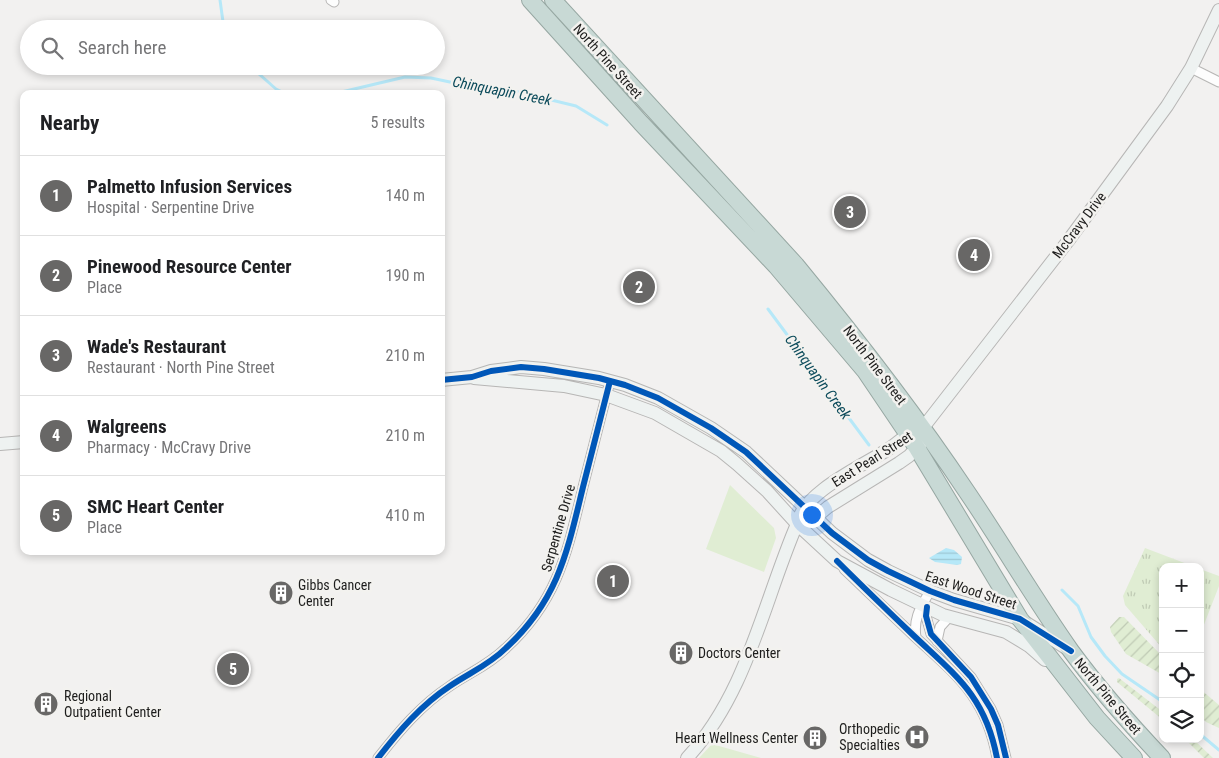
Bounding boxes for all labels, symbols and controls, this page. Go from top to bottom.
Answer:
search box [20,20,445,75]
street label: North Pine Street [570,20,646,102]
icon: search [38,34,66,62]
text: Search here [78,36,166,59]
water label: Chinquapin Creek [451,73,554,110]
text: Nearby [40,111,99,135]
text: 5 results [370,113,425,132]
text: Palmetto Infusion Services [87,175,292,198]
text: 1 [52,186,60,205]
text: 140 m [386,186,425,205]
street label: McCravy Drive [1049,188,1109,261]
pin: 3 [834,193,866,231]
text: Hospital · Serpentine Drive [87,198,254,217]
pin: 4 [958,236,990,274]
text: Pinewood Resource Center [87,255,292,278]
text: 2 [52,266,60,285]
text: 190 m [386,266,425,285]
pin: 2 [623,268,655,306]
text: Place [87,278,122,297]
street label: North Pine Street [840,322,910,408]
water label: Chinquapin Creek [781,331,855,423]
text: Wade's Restaurant [87,335,226,358]
text: 3 [52,346,60,365]
text: 210 m [386,346,425,365]
text: Restaurant · North Pine Street [87,358,275,377]
text: Walgreens [87,415,167,438]
text: 4 [52,426,60,445]
text: 210 m [386,426,425,445]
street label: East Pearl Street [829,428,915,490]
text: Pharmacy · McCravy Drive [87,438,251,457]
street label: Serpentine Drive [538,482,578,574]
text: SMC Heart Center [87,495,224,518]
your location [799,502,825,528]
text: 5 [52,506,60,525]
text: 410 m [386,506,425,525]
text: Place [87,518,122,537]
pin: 1 [597,562,629,600]
map controls [1159,563,1204,743]
button: + [1159,563,1204,608]
street label: East Wood Street [923,568,1019,612]
place label: Gibbs Cancer Center [298,577,372,609]
building icon: Gibbs Cancer Center [268,580,294,606]
button: − [1159,608,1204,653]
building icon: Doctors Center [668,640,694,666]
place label: Doctors Center [698,645,781,661]
pin: 5 [217,650,249,688]
button: locate [1159,653,1204,698]
street label: North Pine Street [1071,655,1145,737]
place label: Regional Outpatient Center [64,688,161,720]
building icon: Regional Outpatient Center [33,691,59,717]
button: layers [1159,698,1204,743]
place label: Orthopedic Specialties [839,721,900,753]
hospital icon: Orthopedic Specialties [904,724,930,750]
building icon: Heart Wellness Center [802,725,828,751]
place label: Heart Wellness Center [675,730,798,746]

